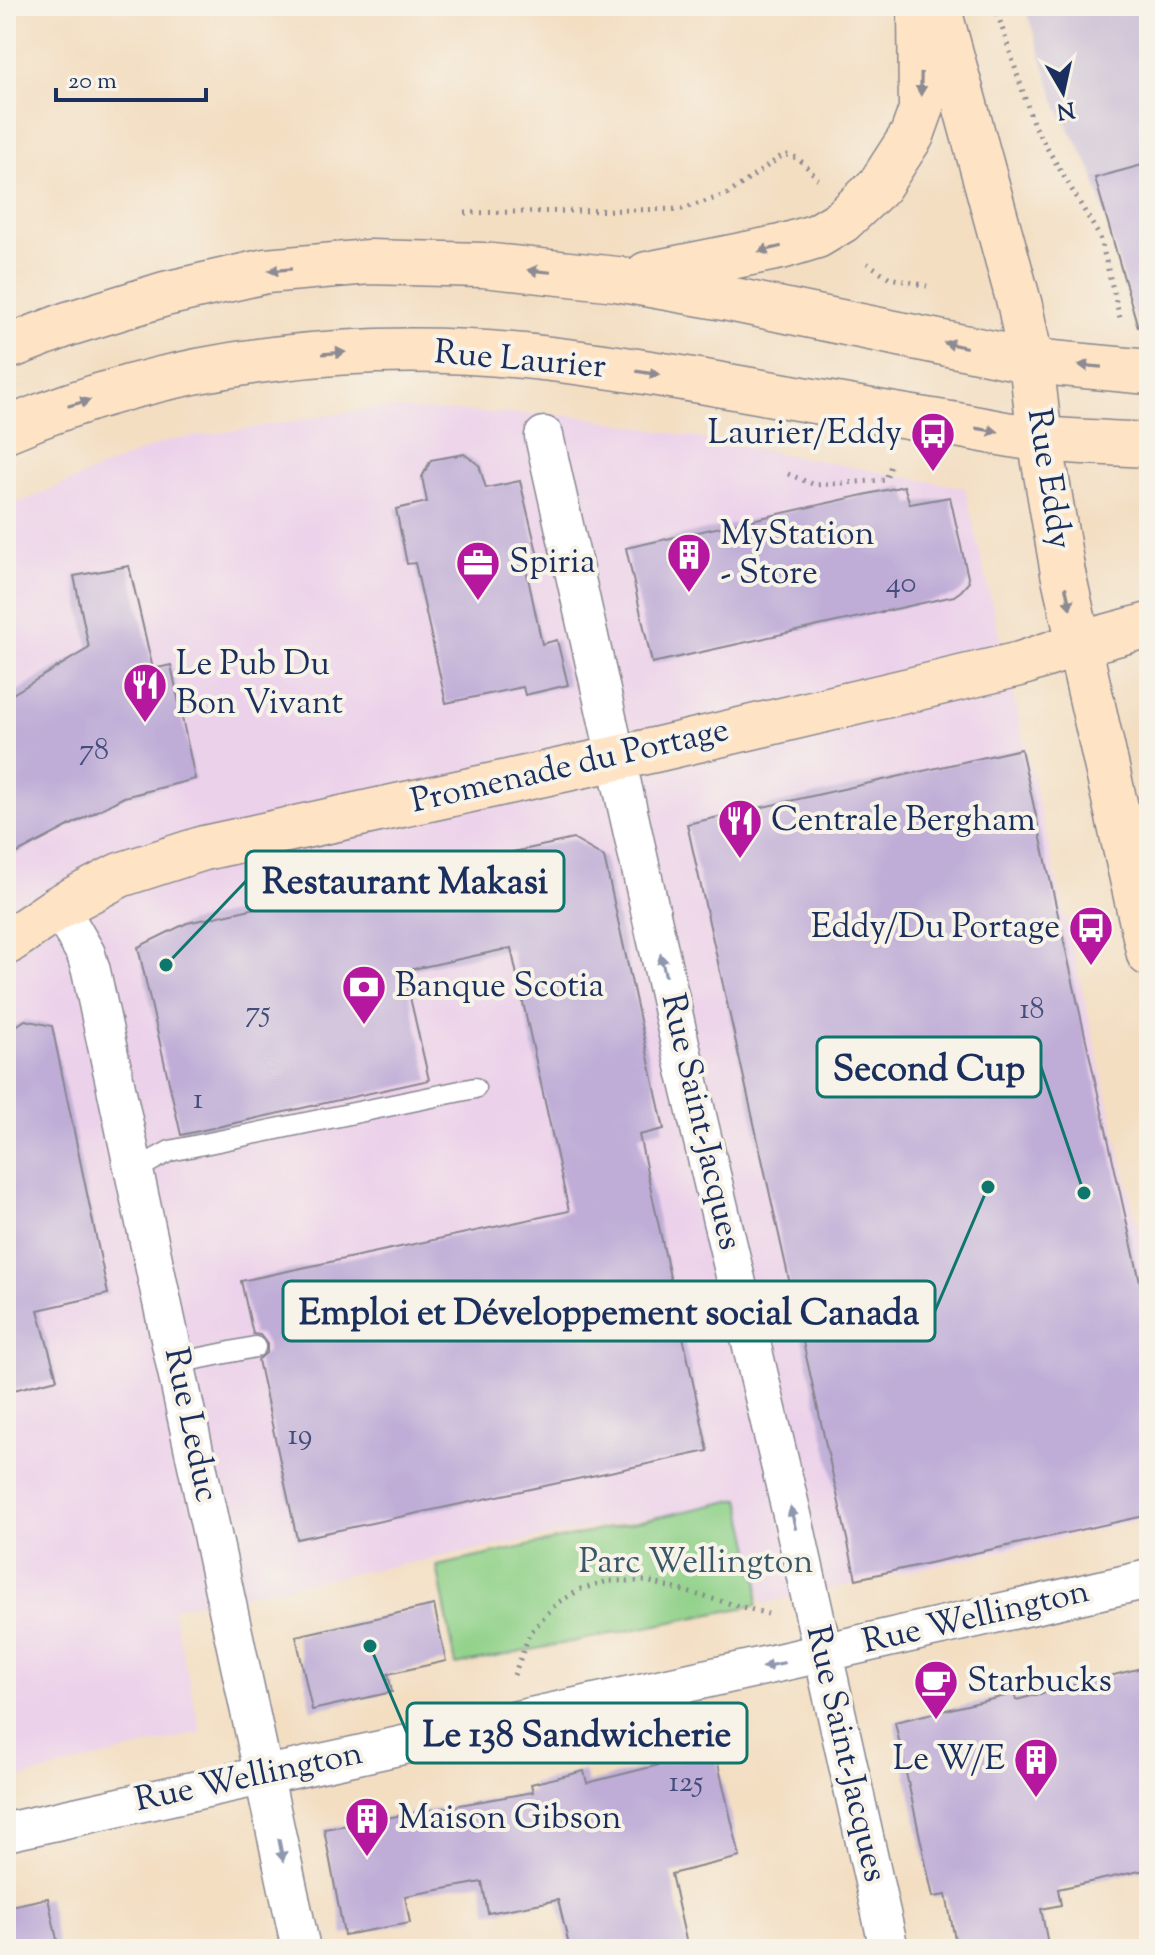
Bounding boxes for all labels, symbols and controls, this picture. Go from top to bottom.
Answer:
scale bar [56,52,206,102]
north arrow [1023,52,1103,132]
text: 20 m [68,65,117,99]
one-way arrow [915,72,927,97]
text: N [1054,92,1077,126]
one-way arrow [757,244,782,256]
one-way arrow [267,264,292,277]
one-way arrow [526,264,551,277]
street label: Rue Laurier [432,329,608,393]
one-way arrow [942,339,967,351]
one-way arrow [322,347,347,360]
one-way arrow [1077,360,1102,373]
one-way arrow [636,367,661,380]
one-way arrow [68,396,92,409]
street label: Rue Eddy [1013,405,1083,553]
place label: Laurier/Eddy [708,410,902,459]
bus stop icon: Laurier/Eddy [909,410,957,473]
one-way arrow [975,424,1000,437]
place label: MyStation - Store [720,511,875,599]
building icon: MyStation - Store [665,531,713,594]
office icon: Spiria [454,539,502,602]
place label: Spiria [509,539,596,588]
house number: 40 [886,563,916,606]
one-way arrow [1063,586,1075,611]
place label: Le Pub Du Bon Vivant [176,641,343,729]
restaurant icon: Le Pub Du Bon Vivant [121,661,169,724]
street label: Promenade du Portage [406,707,734,827]
house number: 78 [79,730,109,773]
restaurant icon: Centrale Bergham [716,797,764,860]
place label: Centrale Bergham [771,797,1036,846]
callout: Restaurant Makasi [246,851,564,911]
text: Restaurant Makasi [262,858,548,910]
place label: Eddy/Du Portage [811,904,1060,953]
bus stop icon: Eddy/Du Portage [1067,904,1115,967]
one-way arrow [656,952,669,977]
bank icon: Banque Scotia [340,963,388,1026]
place label: Banque Scotia [395,963,604,1012]
street label: Rue Saint-Jacques [647,989,753,1255]
house number: 18 [1019,989,1045,1032]
house number: 75 [245,992,271,1035]
callout: Second Cup [817,1037,1041,1097]
text: Second Cup [833,1045,1025,1097]
house number: 1 [193,1079,203,1122]
callout: Emploi et Développement social Canada [283,1281,935,1341]
text: Emploi et Développement social Canada [299,1289,920,1341]
street label: Rue Leduc [150,1343,230,1507]
house number: 19 [288,1415,312,1458]
one-way arrow [786,1505,799,1530]
park label: Parc Wellington [579,1539,813,1588]
street label: Rue Wellington [858,1568,1094,1668]
street label: Rue Saint-Jacques [792,1621,898,1887]
cafe icon: Starbucks [912,1658,960,1721]
place label: Starbucks [967,1658,1112,1707]
one-way arrow [760,1659,785,1672]
callout: Le 138 Sandwicherie [407,1703,747,1763]
text: Le 138 Sandwicherie [423,1711,731,1763]
street label: Rue Wellington [131,1730,367,1826]
place label: Le W/E [893,1736,1005,1785]
building icon: Le W/E [1012,1736,1060,1799]
house number: 125 [669,1762,703,1805]
building icon: Maison Gibson [343,1795,391,1858]
place label: Maison Gibson [398,1795,622,1844]
one-way arrow [275,1837,288,1862]

